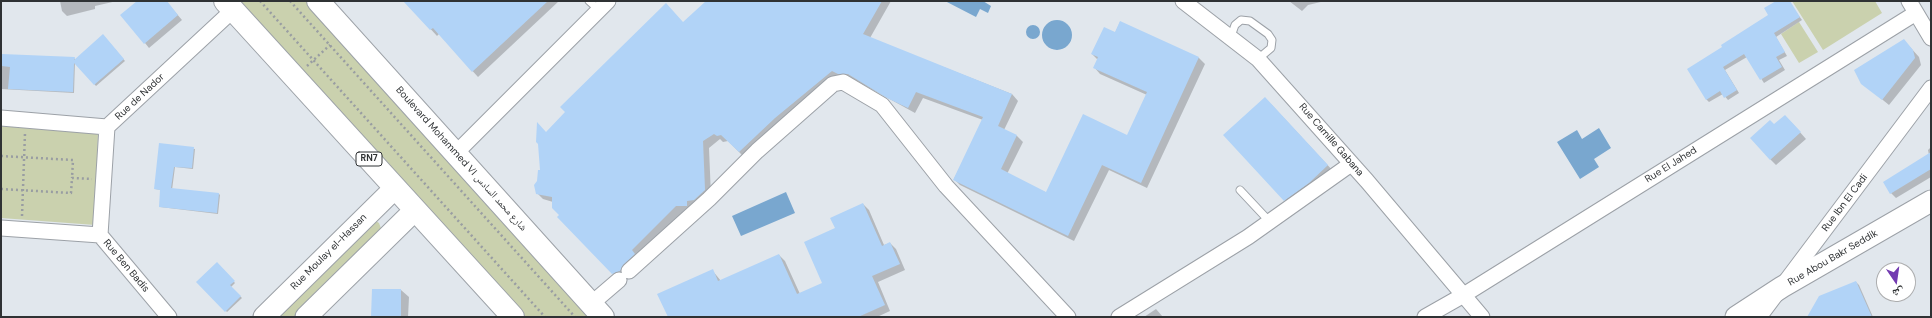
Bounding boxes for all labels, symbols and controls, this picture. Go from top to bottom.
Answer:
street label: Rue de Nador [113,71,167,123]
street label: Boulevard Mohammed VI شارع محمد السادس [393,84,529,234]
street label: Rue Camille Gabana [1296,101,1366,179]
street label: Rue El Jahed [1643,144,1699,186]
road number: RN7 [356,152,382,166]
street label: Rue Ibn El Cadi [1819,172,1871,234]
street label: Rue Moulay el-Hassan [288,211,370,293]
street label: Rue Abou Bakr Seddik [1786,227,1880,289]
street label: Rue Ben Badis [100,237,152,295]
north arrow [1876,262,1916,302]
text: ش [1891,285,1906,301]

